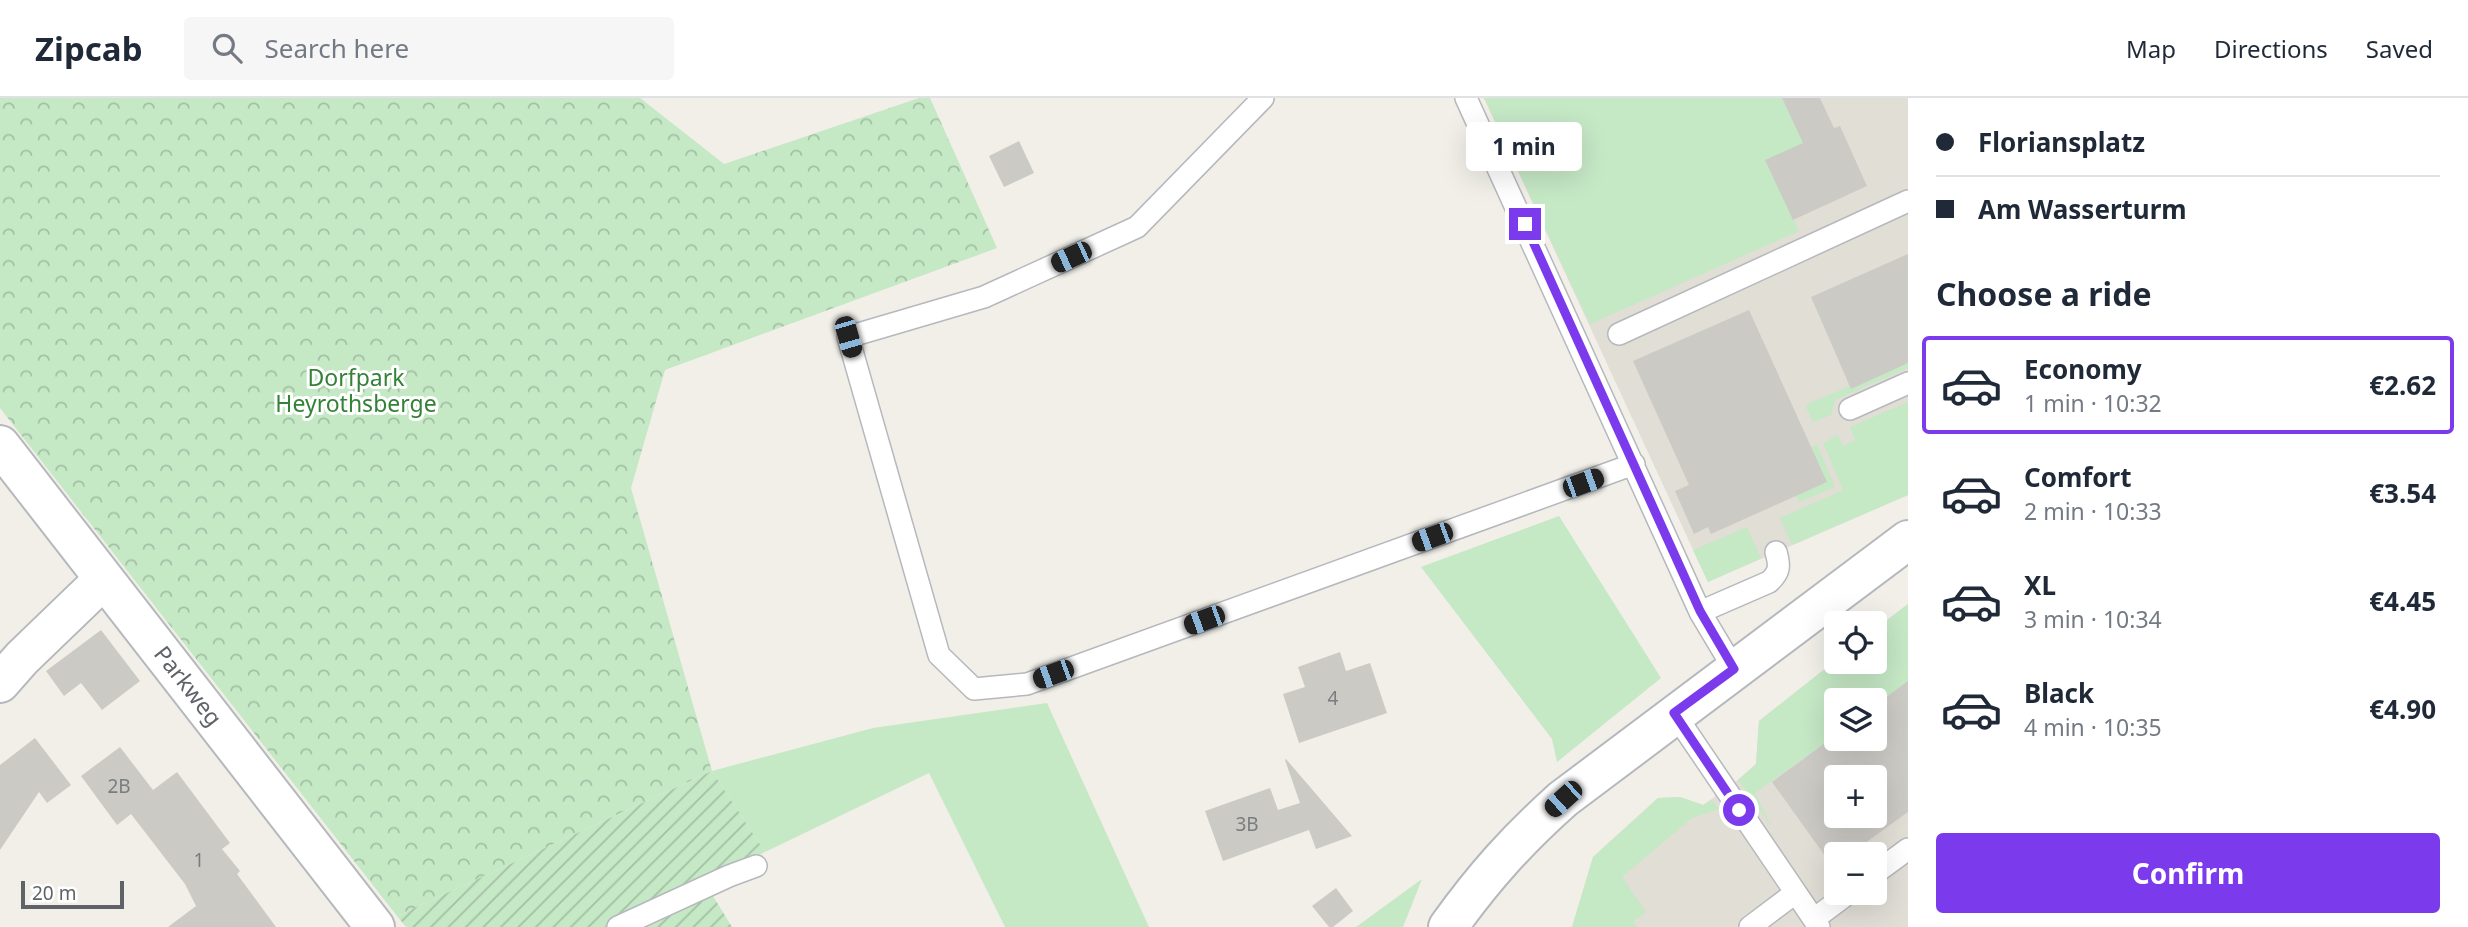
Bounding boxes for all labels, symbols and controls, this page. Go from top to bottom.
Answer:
search box [184,17,674,80]
text: Zipcab [35,26,142,71]
icon: search [208,29,246,67]
text: Search here [264,30,409,66]
text: Map [2126,32,2176,65]
text: Directions [2214,32,2328,65]
text: Saved [2366,32,2433,65]
callout: 1 min [1467,122,1583,172]
text: Floriansplatz [1978,124,2145,160]
text: 1 min [1492,130,1556,162]
text: Am Wasserturm [1978,191,2187,227]
route end [1509,208,1541,240]
car [1048,239,1095,275]
text: Choose a ride [1936,272,2152,315]
car [833,314,864,360]
text: Economy [2024,351,2142,387]
icon: car [1940,354,2003,417]
park label: Dorfpark Heyrothsberge [275,361,437,419]
text: €2.62 [2369,367,2436,403]
text: 1 min · 10:32 [2024,387,2162,419]
text: Comfort [2024,459,2132,495]
icon: car [1940,462,2003,525]
car [1560,466,1607,500]
text: €3.54 [2369,475,2436,511]
text: 2 min · 10:33 [2024,495,2162,527]
car [1409,520,1456,554]
text: XL [2024,567,2056,603]
icon: car [1940,570,2003,633]
text: €4.45 [2369,583,2436,619]
car [1181,603,1228,637]
text: 3 min · 10:34 [2024,603,2162,635]
map controls [1824,611,1887,905]
button: locate [1824,611,1887,674]
street label: Parkweg [147,639,230,732]
car [1030,657,1077,691]
text: Black [2024,675,2094,711]
icon: car [1940,678,2003,741]
house number: 4 [1328,685,1339,711]
button: layers [1824,688,1887,751]
text: €4.90 [2369,691,2436,727]
text: 4 min · 10:35 [2024,711,2162,743]
button: + [1824,765,1887,828]
house number: 2B [107,773,131,799]
car [1541,777,1586,821]
route start [1723,794,1755,826]
house number: 3B [1235,811,1259,837]
button: Confirm [1936,833,2440,913]
button: − [1824,842,1887,905]
house number: 1 [194,847,204,873]
scale bar [21,878,124,910]
text: 20 m [32,880,76,906]

